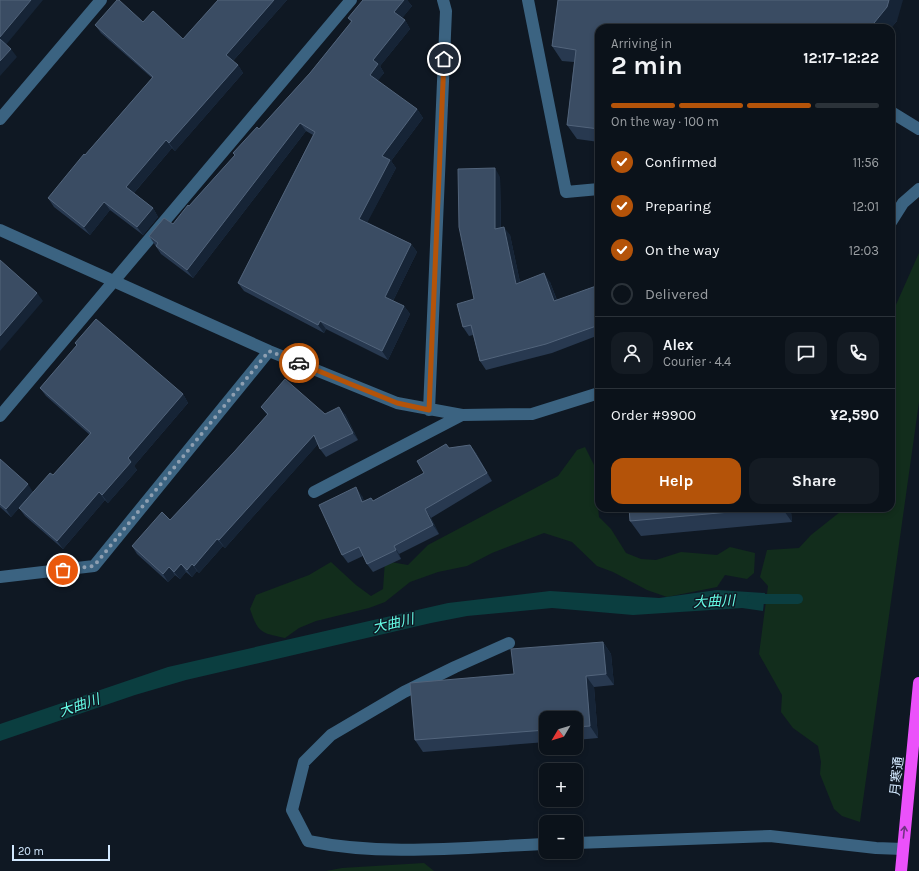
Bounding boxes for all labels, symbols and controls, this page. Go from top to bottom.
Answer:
text: Arriving in [611,36,672,51]
pin [427,42,461,76]
icon: home [433,48,455,70]
text: 12:17–12:22 [803,49,879,67]
text: 2 min [611,50,683,81]
text: On the way · 100 m [611,114,719,129]
icon: check [611,151,633,173]
text: Confirmed [645,153,717,171]
text: 11:56 [853,155,879,170]
icon: check [611,195,633,217]
text: Preparing [645,197,711,215]
text: 12:01 [852,199,879,214]
icon: check [611,239,633,261]
text: On the way [645,241,719,259]
text: 12:03 [849,243,879,258]
text: Delivered [645,285,709,303]
button: person [611,332,653,374]
button: chat [785,332,827,374]
button: phone [837,332,879,374]
text: Alex [663,336,693,354]
courier [279,343,319,383]
icon: car [288,352,310,374]
text: Courier · 4.4 [663,354,731,369]
text: Order #9900 [611,406,696,424]
text: ¥2,590 [830,406,879,424]
button: Help [611,458,741,504]
button: Share [749,458,879,504]
pin [46,553,80,587]
icon: bag [52,559,74,581]
water label: 大曲川 [693,592,737,611]
water label: 大曲川 [371,610,417,636]
water label: 大曲川 [57,690,104,720]
north arrow [539,711,583,755]
map controls [539,711,583,859]
street label: 月寒通 [887,756,906,796]
button: + [539,763,583,807]
button: − [539,815,583,859]
one-way arrow [901,826,908,839]
scale bar [12,843,110,862]
text: 20 m [18,845,44,858]

